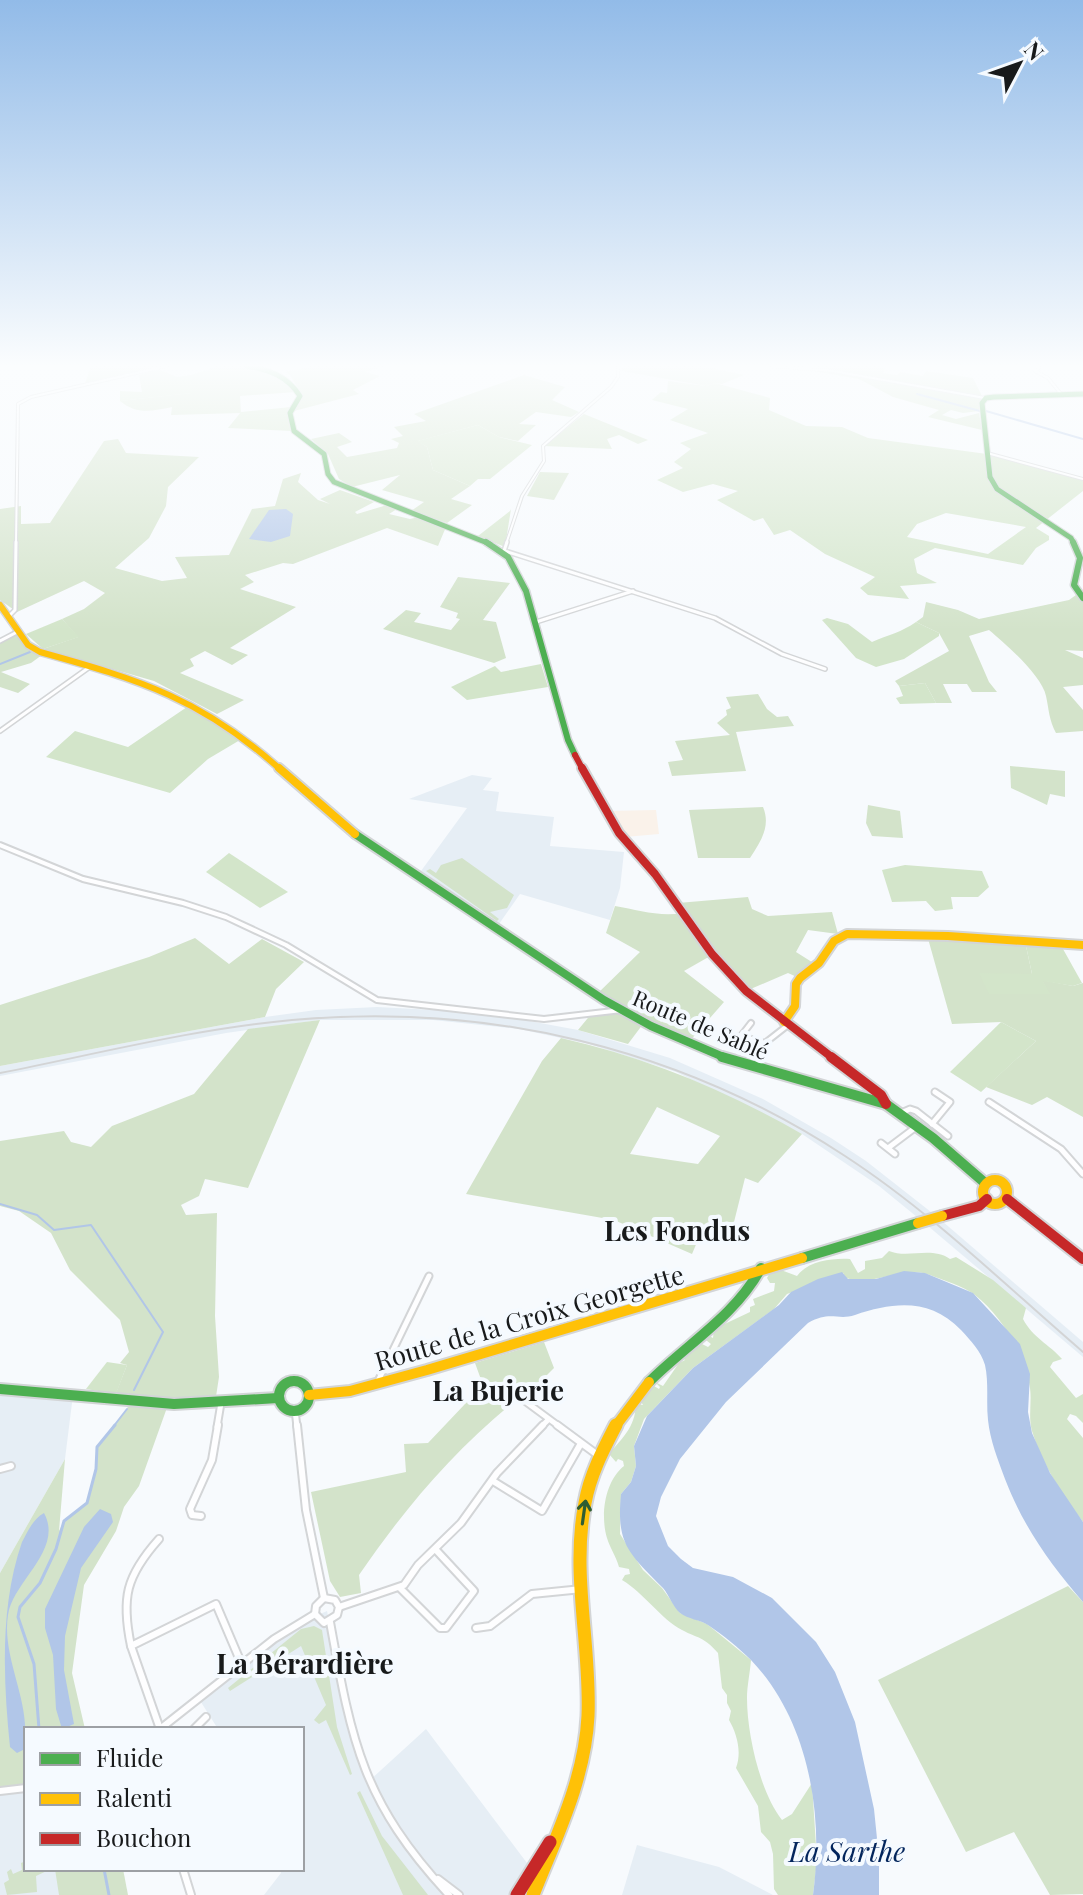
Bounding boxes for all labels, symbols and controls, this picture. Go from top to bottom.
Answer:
north arrow [979,24,1059,104]
text: N [1018,34,1051,66]
street label: Route de Sablé [628,982,774,1066]
district label: Les Fondus [604,1211,750,1248]
street label: Route de la Croix Georgette [370,1256,688,1378]
district label: La Bujerie [432,1371,564,1408]
one-way arrow [577,1499,592,1525]
district label: La Bérardière [216,1644,394,1681]
legend [24,1727,304,1871]
text: Fluide [96,1741,163,1773]
text: Ralenti [96,1781,172,1813]
text: Bouchon [96,1821,191,1853]
water label: La Sarthe [788,1832,905,1869]

